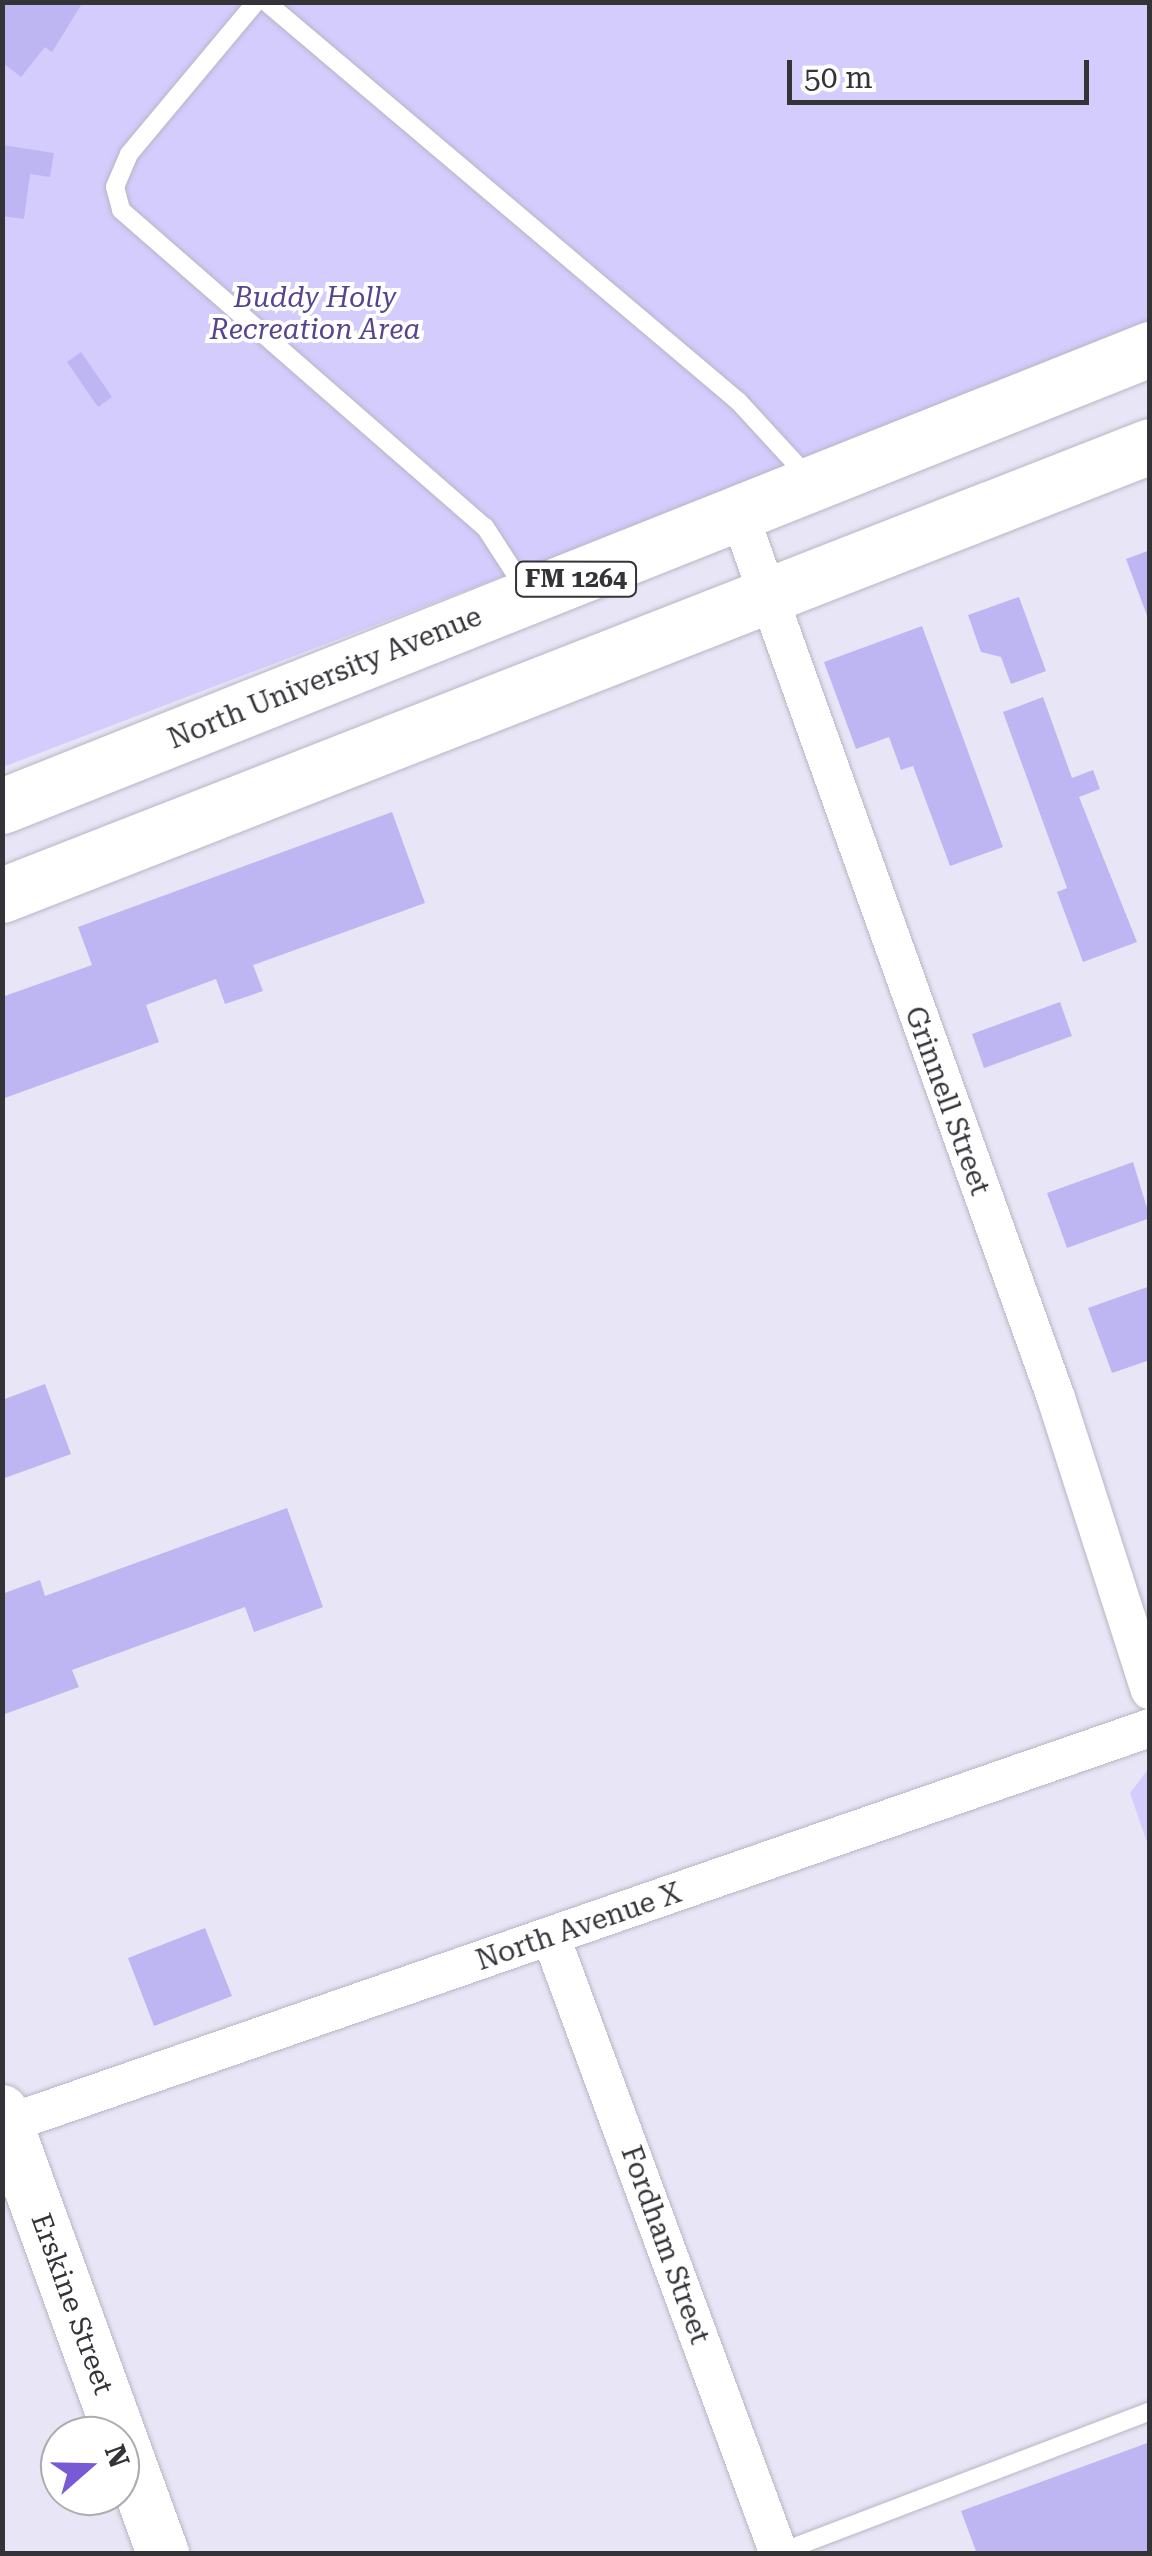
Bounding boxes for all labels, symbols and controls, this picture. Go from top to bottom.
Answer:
scale bar [792,40,1094,102]
text: 50 m [804,60,873,95]
park label: Buddy Holly Recreation Area [210,281,420,347]
road number: FM 1264 [514,559,638,599]
street label: North University Avenue [163,600,487,756]
street label: Grinnell Street [897,1002,997,1200]
street label: North Avenue X [472,1876,686,1978]
street label: Fordham Street [614,2141,716,2349]
street label: Erskine Street [24,2209,120,2399]
north arrow [40,2416,140,2516]
text: N [98,2440,136,2472]

